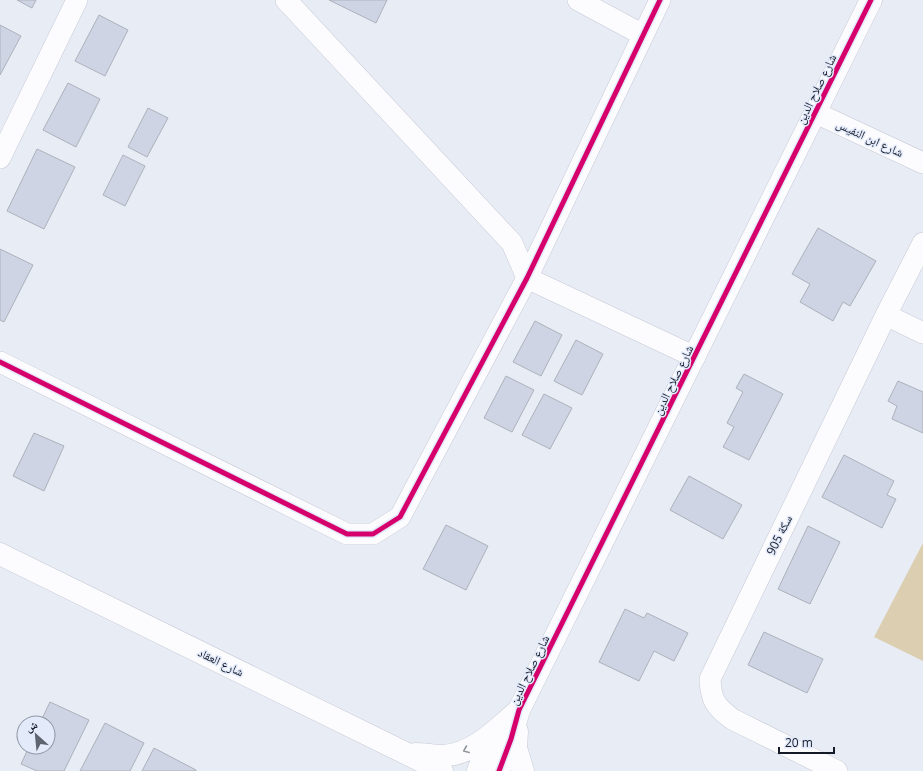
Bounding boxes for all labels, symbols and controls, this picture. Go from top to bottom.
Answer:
street label: شارع صلاح الدين [792,51,840,127]
street label: شارع ابن النفيس [834,115,906,161]
street label: شارع صلاح الدين [649,342,697,418]
street label: سكة 905 [762,512,796,558]
street label: شارع صلاح الدين [505,632,553,708]
street label: شارع العقاد [195,644,247,680]
north arrow [16,715,56,755]
text: ش [23,716,41,736]
scale bar [779,729,834,755]
text: 20 m [785,734,813,751]
one-way arrow [462,745,469,753]

